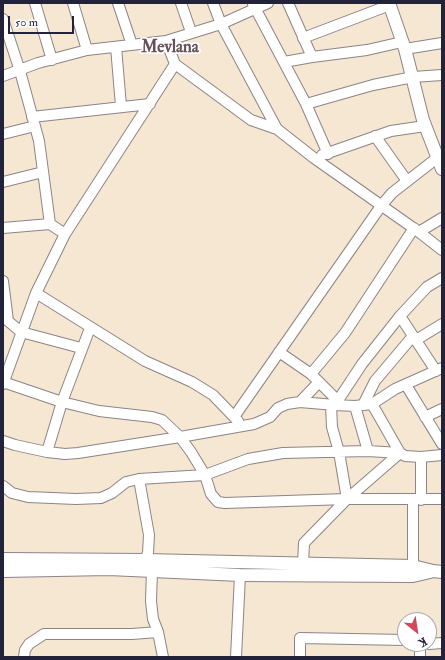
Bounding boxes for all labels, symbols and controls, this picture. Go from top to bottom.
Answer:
scale bar [10,8,76,34]
text: 50 m [15,15,38,30]
district label: Mevlana [141,38,199,58]
north arrow [397,612,437,652]
text: K [416,634,429,650]

